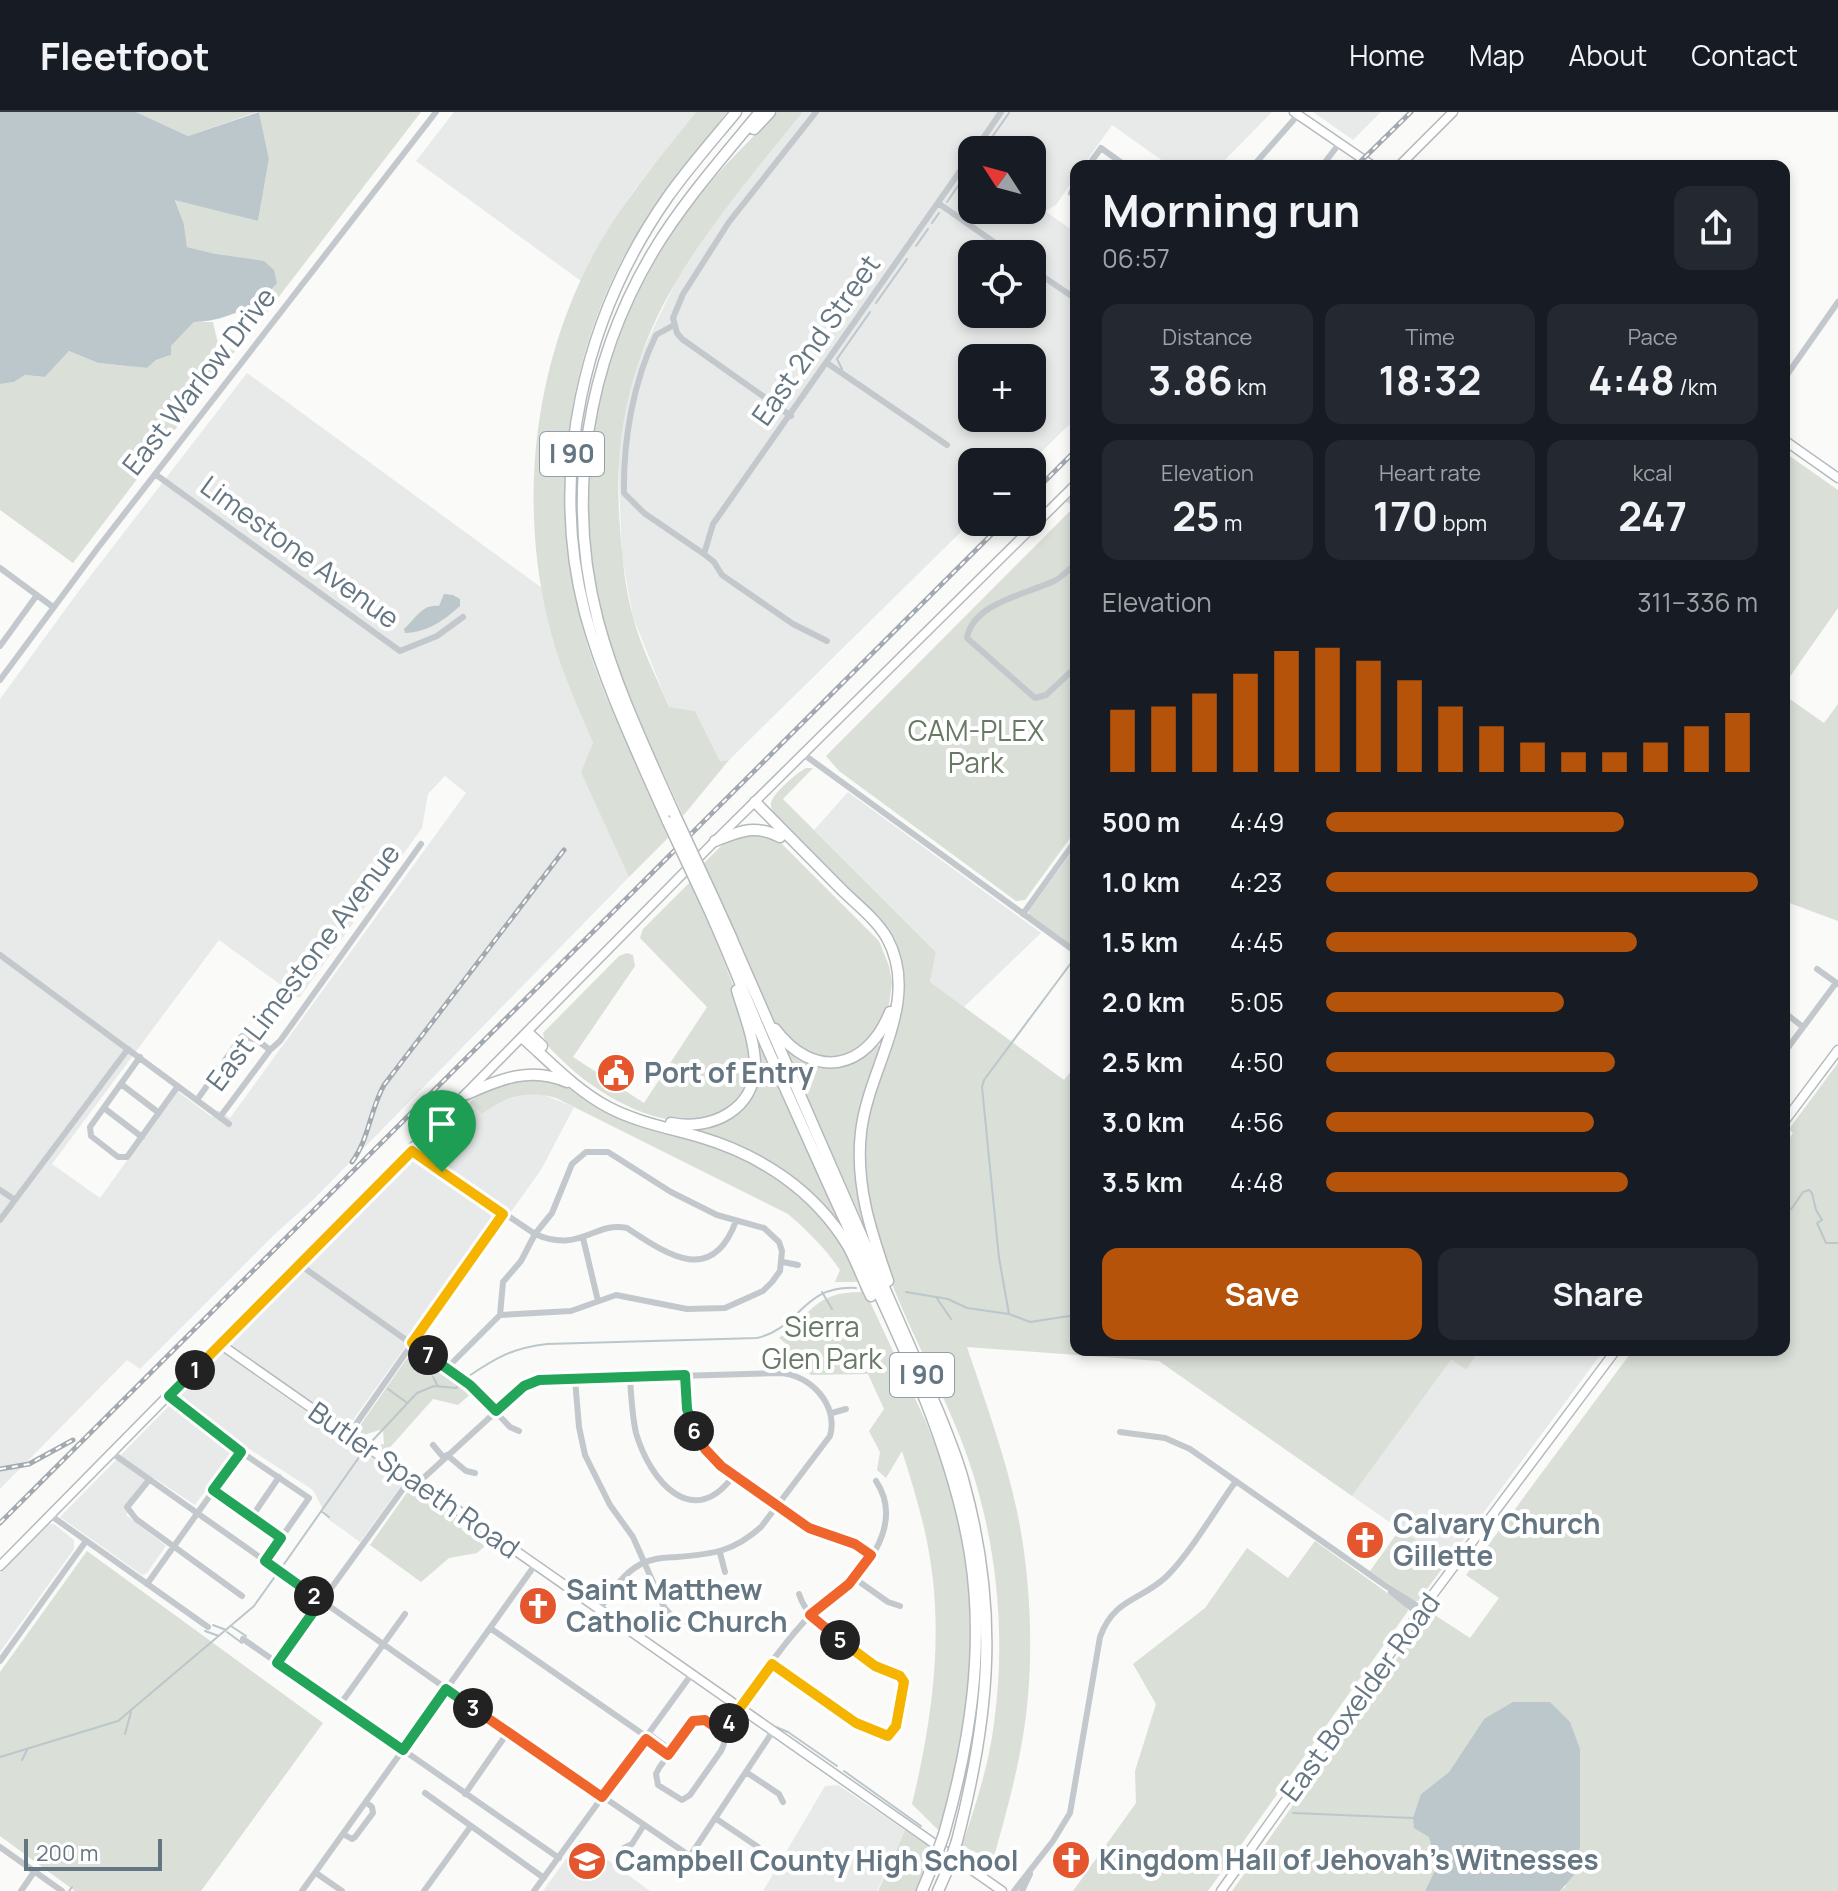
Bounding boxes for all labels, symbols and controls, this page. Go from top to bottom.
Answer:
text: Fleetfoot [40,29,210,81]
text: Home [1349,36,1425,74]
text: Map [1469,36,1525,74]
text: About [1569,36,1647,74]
text: Contact [1691,36,1798,74]
north arrow [958,136,1046,224]
map controls [958,136,1046,536]
text: Morning run [1102,180,1360,240]
button: share [1674,186,1758,270]
button: locate [958,240,1046,328]
text: 06:57 [1102,240,1170,276]
street label: East 2nd Street [742,247,888,432]
street label: East Warlow Drive [113,279,284,482]
text: Distance [1162,322,1252,352]
text: Time [1405,322,1455,352]
text: Pace [1628,322,1678,352]
button: + [958,344,1046,432]
text: 3.86 [1148,352,1233,407]
text: 18:32 [1379,352,1481,407]
text: 4:48 [1588,352,1675,407]
text: km [1233,372,1267,402]
text: /km [1675,372,1717,402]
road number: I 90 [540,432,604,476]
button: − [958,448,1046,536]
text: Elevation [1161,458,1254,488]
text: Heart rate [1379,458,1481,488]
text: kcal [1633,458,1673,488]
street label: Limestone Avenue [193,466,408,636]
text: 25 [1172,488,1219,543]
text: 170 [1373,488,1438,543]
text: 247 [1618,488,1687,543]
text: m [1219,508,1242,538]
text: bpm [1438,508,1487,538]
text: Elevation [1102,584,1212,620]
text: 311–336 m [1637,584,1758,620]
park label: CAM-PLEX Park [908,711,1044,781]
text: 500 m [1102,804,1180,840]
text: 4:49 [1230,804,1284,840]
street label: East Limestone Avenue [197,835,408,1098]
text: 1.0 km [1102,864,1180,900]
text: 4:23 [1230,864,1282,900]
text: 1.5 km [1102,924,1178,960]
text: 4:45 [1230,924,1283,960]
text: 2.0 km [1102,984,1185,1020]
text: 5:05 [1230,984,1284,1020]
text: 2.5 km [1102,1044,1183,1080]
text: 4:50 [1230,1044,1284,1080]
public building icon: Port of Entry [595,1052,637,1094]
place label: Port of Entry [644,1053,814,1091]
pin [408,1090,476,1172]
icon: arrive [420,1102,464,1146]
text: 3.0 km [1102,1104,1185,1140]
text: 4:56 [1230,1104,1284,1140]
text: 3.5 km [1102,1164,1183,1200]
text: 4:48 [1230,1164,1284,1200]
button: Save [1102,1248,1422,1340]
button: Share [1438,1248,1758,1340]
park label: Sierra Glen Park [762,1307,883,1377]
pin: 7 [408,1335,448,1375]
text: 7 [422,1340,434,1370]
pin: 1 [175,1350,215,1390]
road number: I 90 [890,1353,954,1397]
text: 1 [190,1355,200,1385]
street label: Butler Spaeth Road [302,1392,528,1566]
pin: 6 [674,1411,714,1451]
text: 6 [687,1416,701,1446]
place label: Calvary Church Gillette [1393,1504,1601,1574]
church icon: Calvary Church Gillette [1344,1519,1386,1561]
place label: Saint Matthew Catholic Church [566,1570,787,1640]
pin: 2 [294,1576,334,1616]
text: 2 [307,1581,321,1611]
church icon: Saint Matthew Catholic Church [517,1585,559,1627]
street label: East Boxelder Road [1271,1585,1448,1808]
pin: 5 [820,1620,860,1660]
text: 5 [834,1625,846,1655]
pin: 3 [453,1688,493,1728]
text: 3 [467,1693,479,1723]
pin: 4 [709,1703,749,1743]
text: 4 [722,1708,736,1738]
scale bar [24,1835,162,1871]
text: 200 m [36,1838,98,1868]
church icon: Kingdom Hall of Jehovah’s Witnesses [1050,1839,1092,1881]
school or university icon: Campbell County High School [566,1840,608,1882]
place label: Kingdom Hall of Jehovah’s Witnesses [1099,1840,1599,1878]
place label: Campbell County High School [615,1841,1019,1879]

